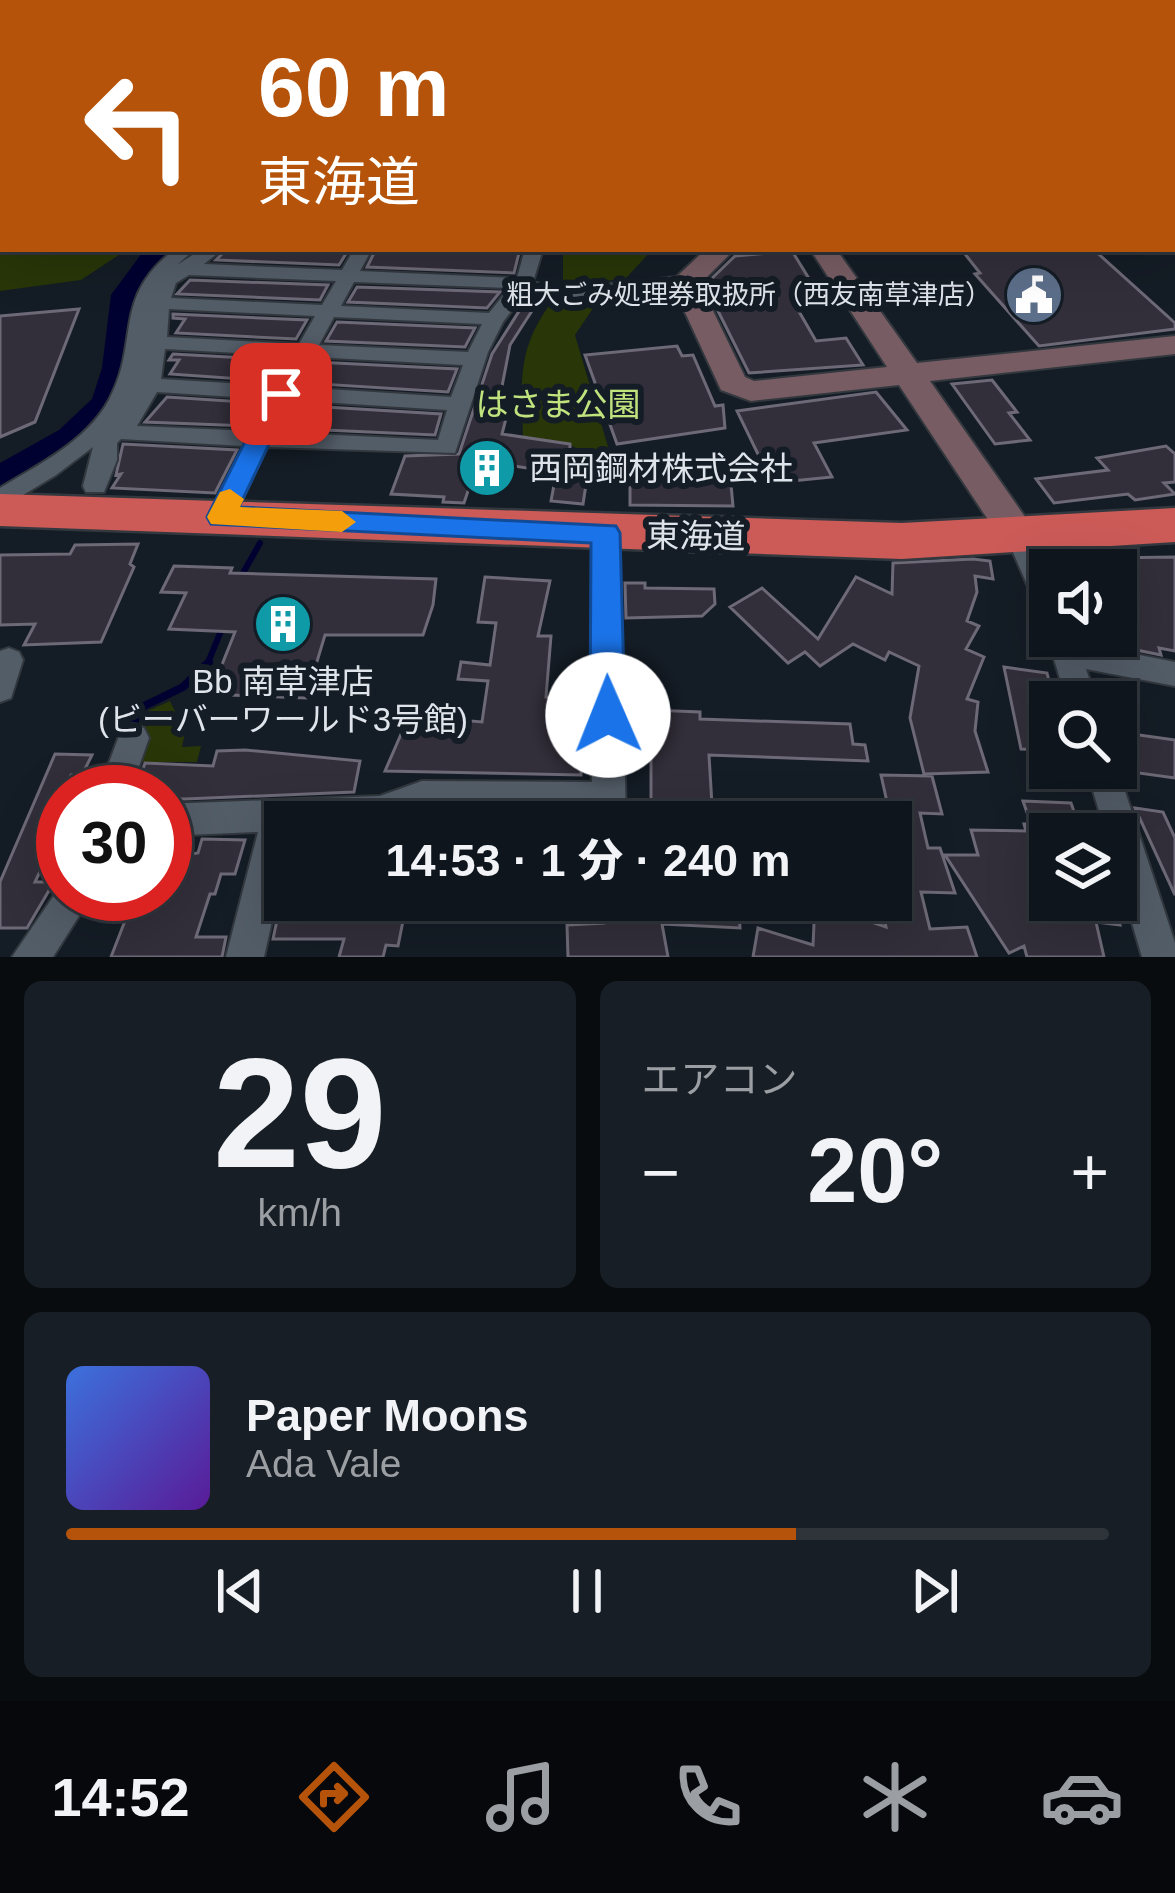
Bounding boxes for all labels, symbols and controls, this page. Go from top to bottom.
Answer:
text: 60 m [258,40,449,134]
icon: left [60,48,216,204]
text: 東海道 [258,152,420,212]
public building icon: 粗大ごみ処理券取扱所（西友南草津店） [1003,264,1065,326]
place label: 粗大ごみ処理券取扱所（西友南草津店） [506,280,992,310]
pin [230,343,332,445]
icon: arrive [248,361,314,427]
park label: はさま公園 [476,386,641,423]
building icon: 西岡鋼材株式会社 [456,437,518,499]
place label: 西岡鋼材株式会社 [529,450,793,487]
street label: 東海道 [646,517,746,555]
map controls [1029,549,1137,921]
button: sound [1029,549,1137,657]
building icon: Bb 南草津店 (ビーバーワールド3号館) [252,593,314,655]
position arrow [545,652,671,778]
place label: Bb 南草津店 (ビーバーワールド3号館) [98,663,468,738]
button: search [1029,681,1137,789]
speed limit sign: 30 [36,765,192,921]
button: layers [1029,813,1137,921]
text: 14:53 · 1 分 · 240 m [385,835,791,886]
text: 29 [213,1026,387,1200]
text: エアコン [642,1058,798,1101]
text: 20° [807,1121,943,1221]
text: − [642,1135,680,1209]
text: + [1070,1135,1109,1209]
text: km/h [257,1191,342,1234]
text: Paper Moons [246,1390,529,1441]
text: Ada Vale [246,1442,401,1485]
icon: previous [207,1558,273,1624]
icon: pause [554,1558,620,1624]
icon: next [902,1558,968,1624]
icon: directions [292,1755,376,1839]
icon: music [479,1755,563,1839]
icon: phone [666,1755,750,1839]
icon: climate [853,1755,937,1839]
icon: car [1040,1755,1124,1839]
text: 14:52 [51,1767,190,1827]

